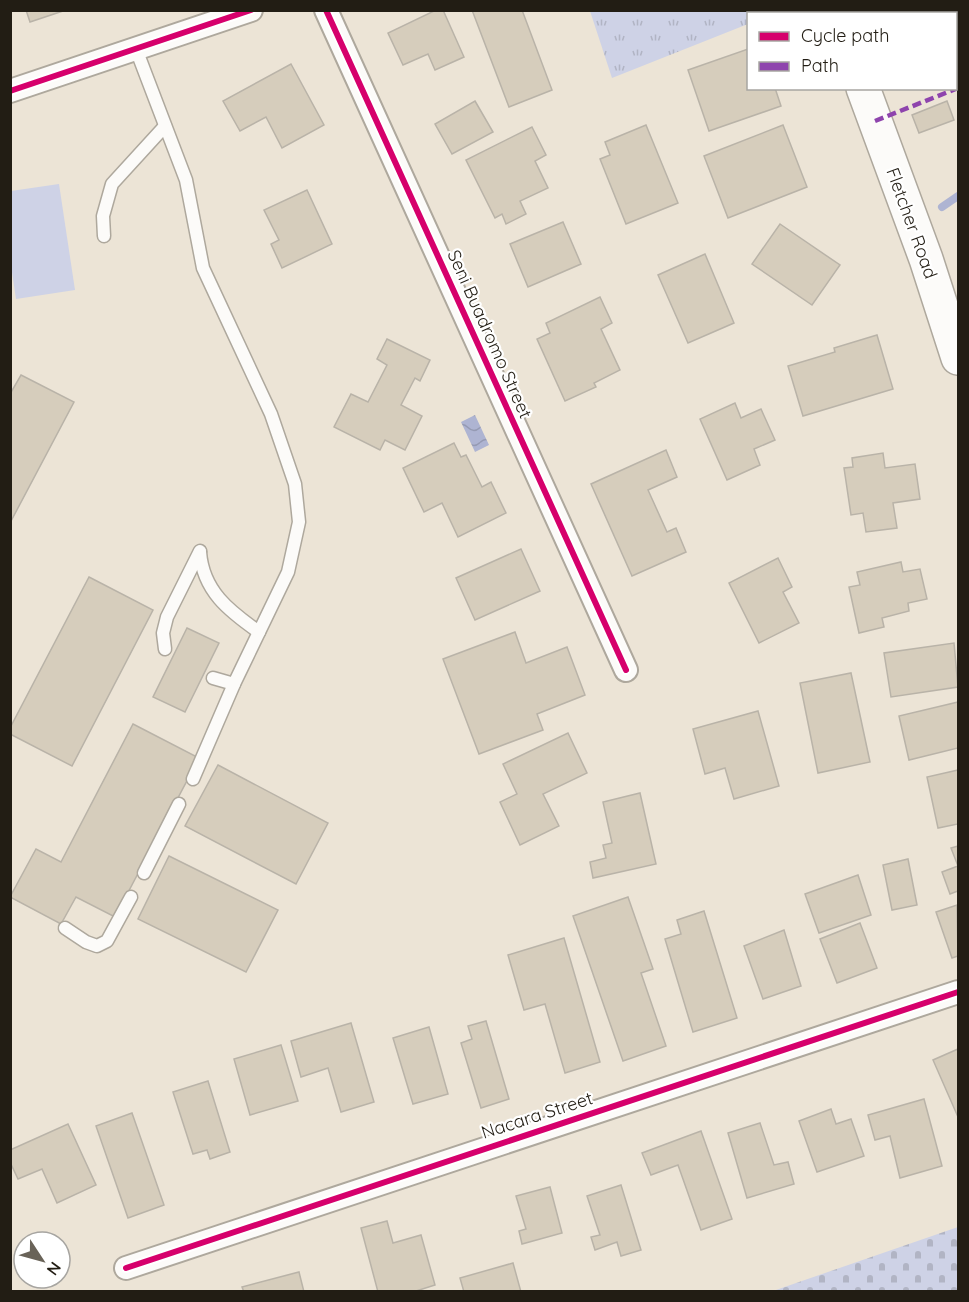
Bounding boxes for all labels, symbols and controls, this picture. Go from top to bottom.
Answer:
legend [747,12,957,90]
text: Cycle path [801,24,889,47]
text: Path [801,54,839,77]
street label: Fletcher Road [881,164,943,282]
street label: Seni Buadromo Street [442,246,538,422]
street label: Nacara Street [478,1086,596,1144]
north arrow [12,1230,72,1290]
text: N [43,1258,66,1279]

